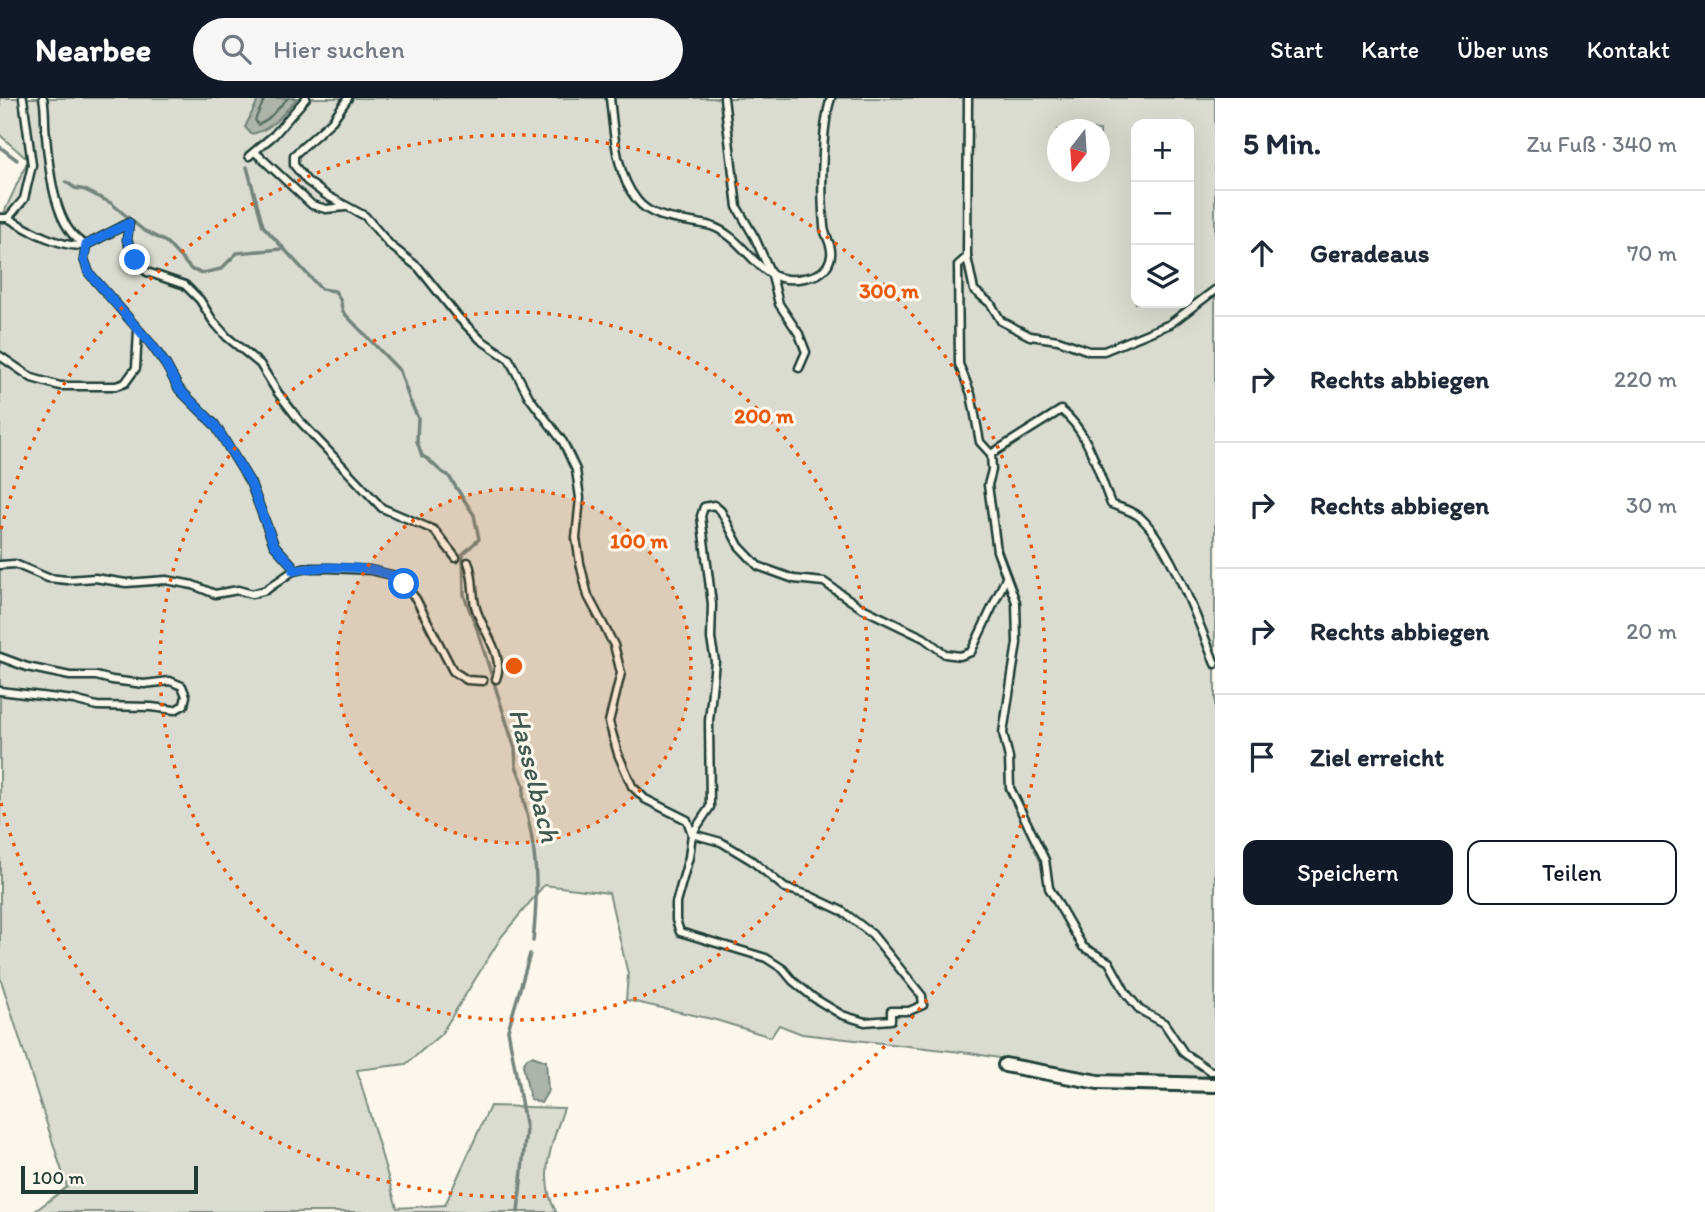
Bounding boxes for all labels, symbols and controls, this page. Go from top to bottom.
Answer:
search box [193,18,683,81]
text: Nearbee [35,30,151,69]
icon: search [217,30,255,68]
text: Hier suchen [273,33,405,65]
text: Start [1270,35,1323,64]
text: Karte [1361,35,1419,64]
text: Über uns [1457,35,1549,64]
text: Kontakt [1587,35,1670,64]
north arrow [1047,119,1110,182]
map controls [1131,119,1194,308]
button: + [1131,119,1194,182]
text: 5 Min. [1243,125,1321,162]
text: Zu Fuß · 340 m [1527,130,1677,158]
button: − [1131,182,1194,245]
icon: ahead [1243,234,1281,272]
text: Geradeaus [1310,237,1429,269]
text: 70 m [1627,239,1677,267]
route end [119,244,150,275]
button: layers [1131,245,1194,308]
text: 300 m [859,278,919,303]
icon: right [1243,360,1281,398]
text: Rechts abbiegen [1310,363,1489,395]
text: 220 m [1614,365,1677,393]
text: 200 m [734,403,794,428]
icon: right [1243,486,1281,524]
text: Rechts abbiegen [1310,489,1489,521]
text: 30 m [1626,491,1677,519]
text: 100 m [610,528,668,553]
route start [388,568,419,599]
icon: right [1243,612,1281,650]
text: Rechts abbiegen [1310,615,1489,647]
text: 20 m [1626,617,1677,645]
centre of rings [502,654,526,678]
water label: Hasselbach [502,704,568,846]
icon: arrive [1243,738,1281,776]
text: Ziel erreicht [1310,741,1444,773]
button: Speichern [1243,840,1453,905]
button: Teilen [1467,840,1677,905]
scale bar [21,1163,198,1195]
text: 100 m [32,1166,84,1189]

